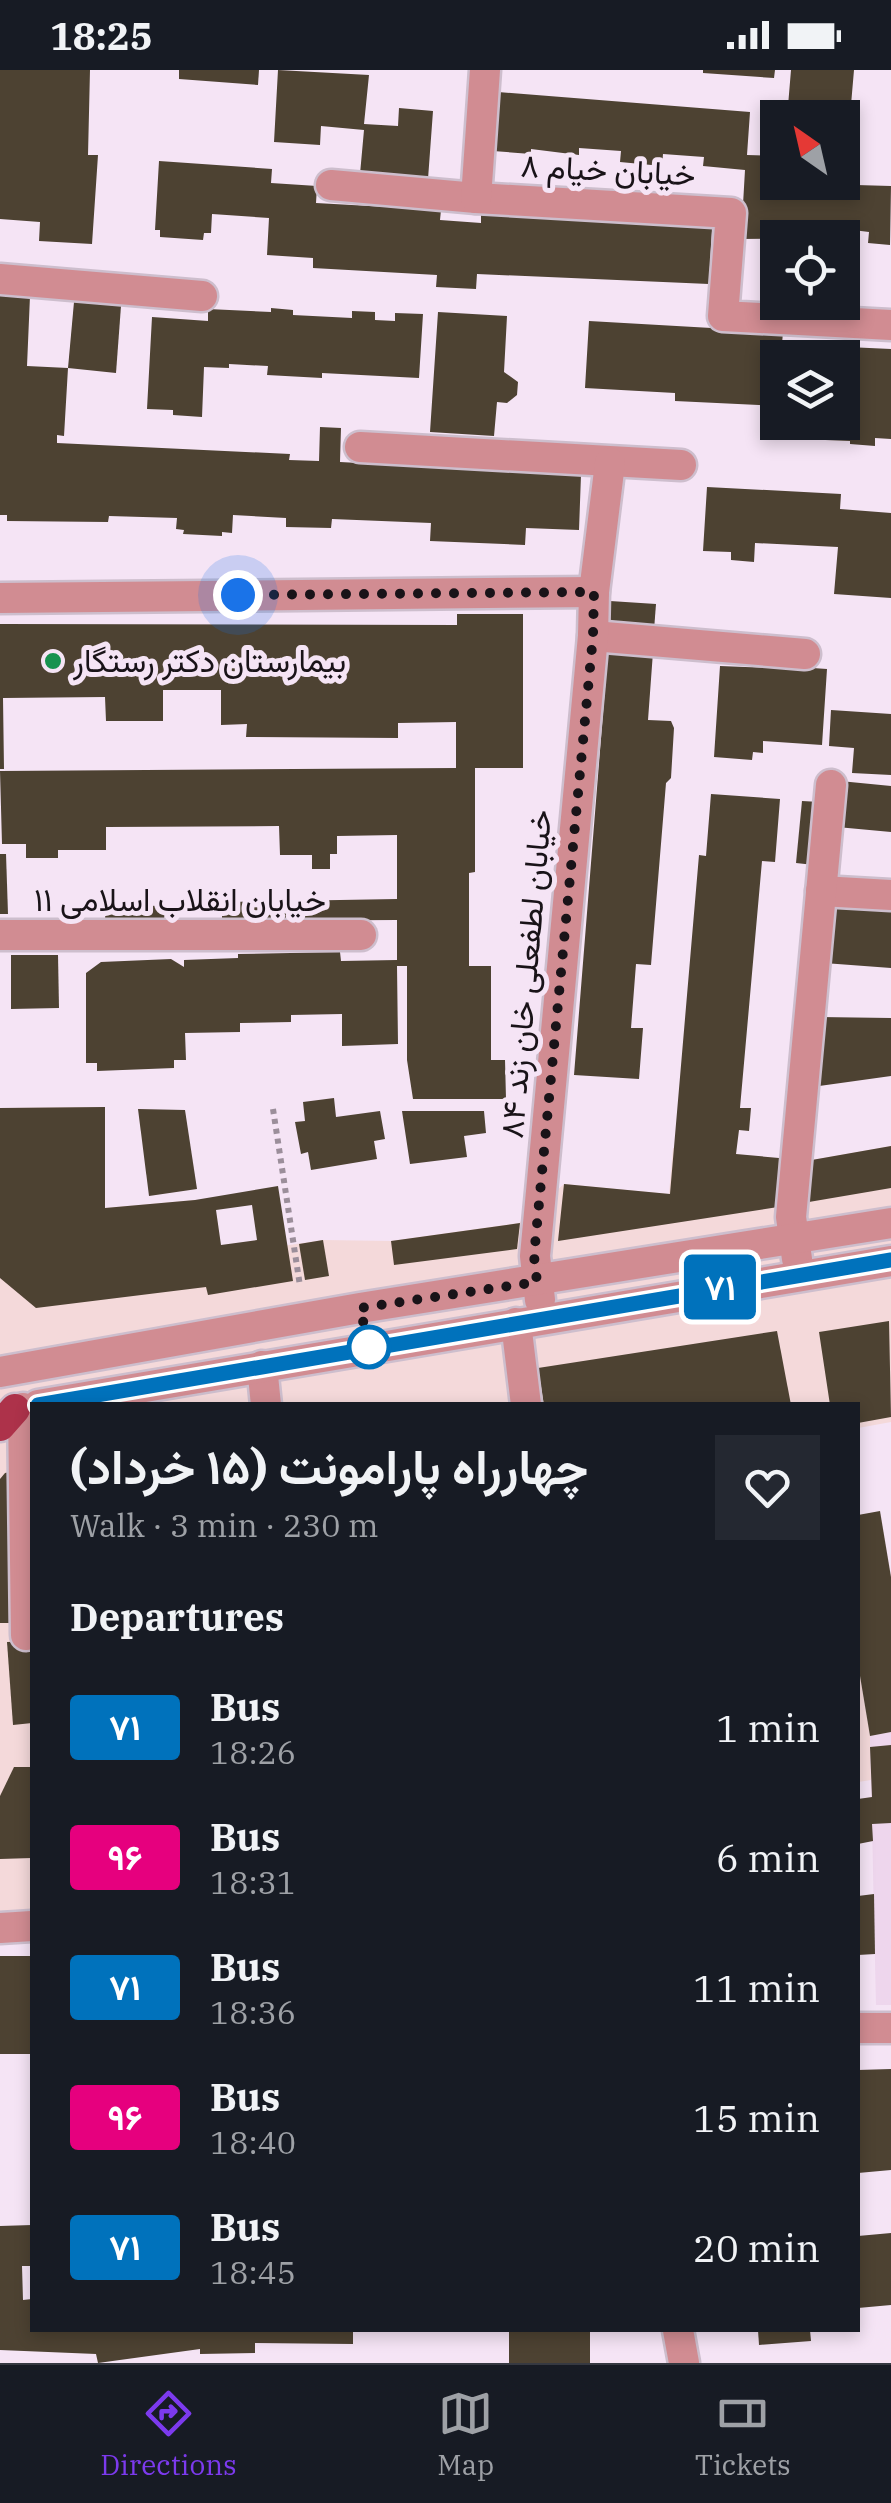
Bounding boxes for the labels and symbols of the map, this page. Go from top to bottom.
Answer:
north arrow [760,100,860,200]
street label: خیابان خیام ۸ [519,143,697,196]
your location [213,570,263,620]
place label: بیمارستان دکتر رستگار [72,639,346,681]
marker: بیمارستان دکتر رستگار [42,650,64,672]
street label: خیابان لطفعلی خان زند ۸۴ [490,808,560,1140]
street label: خیابان انقلاب اسلامی ۱۱ [34,878,326,920]
line badge: ۷۱ [675,1254,765,1320]
unlabelled marker [348,1326,390,1368]

